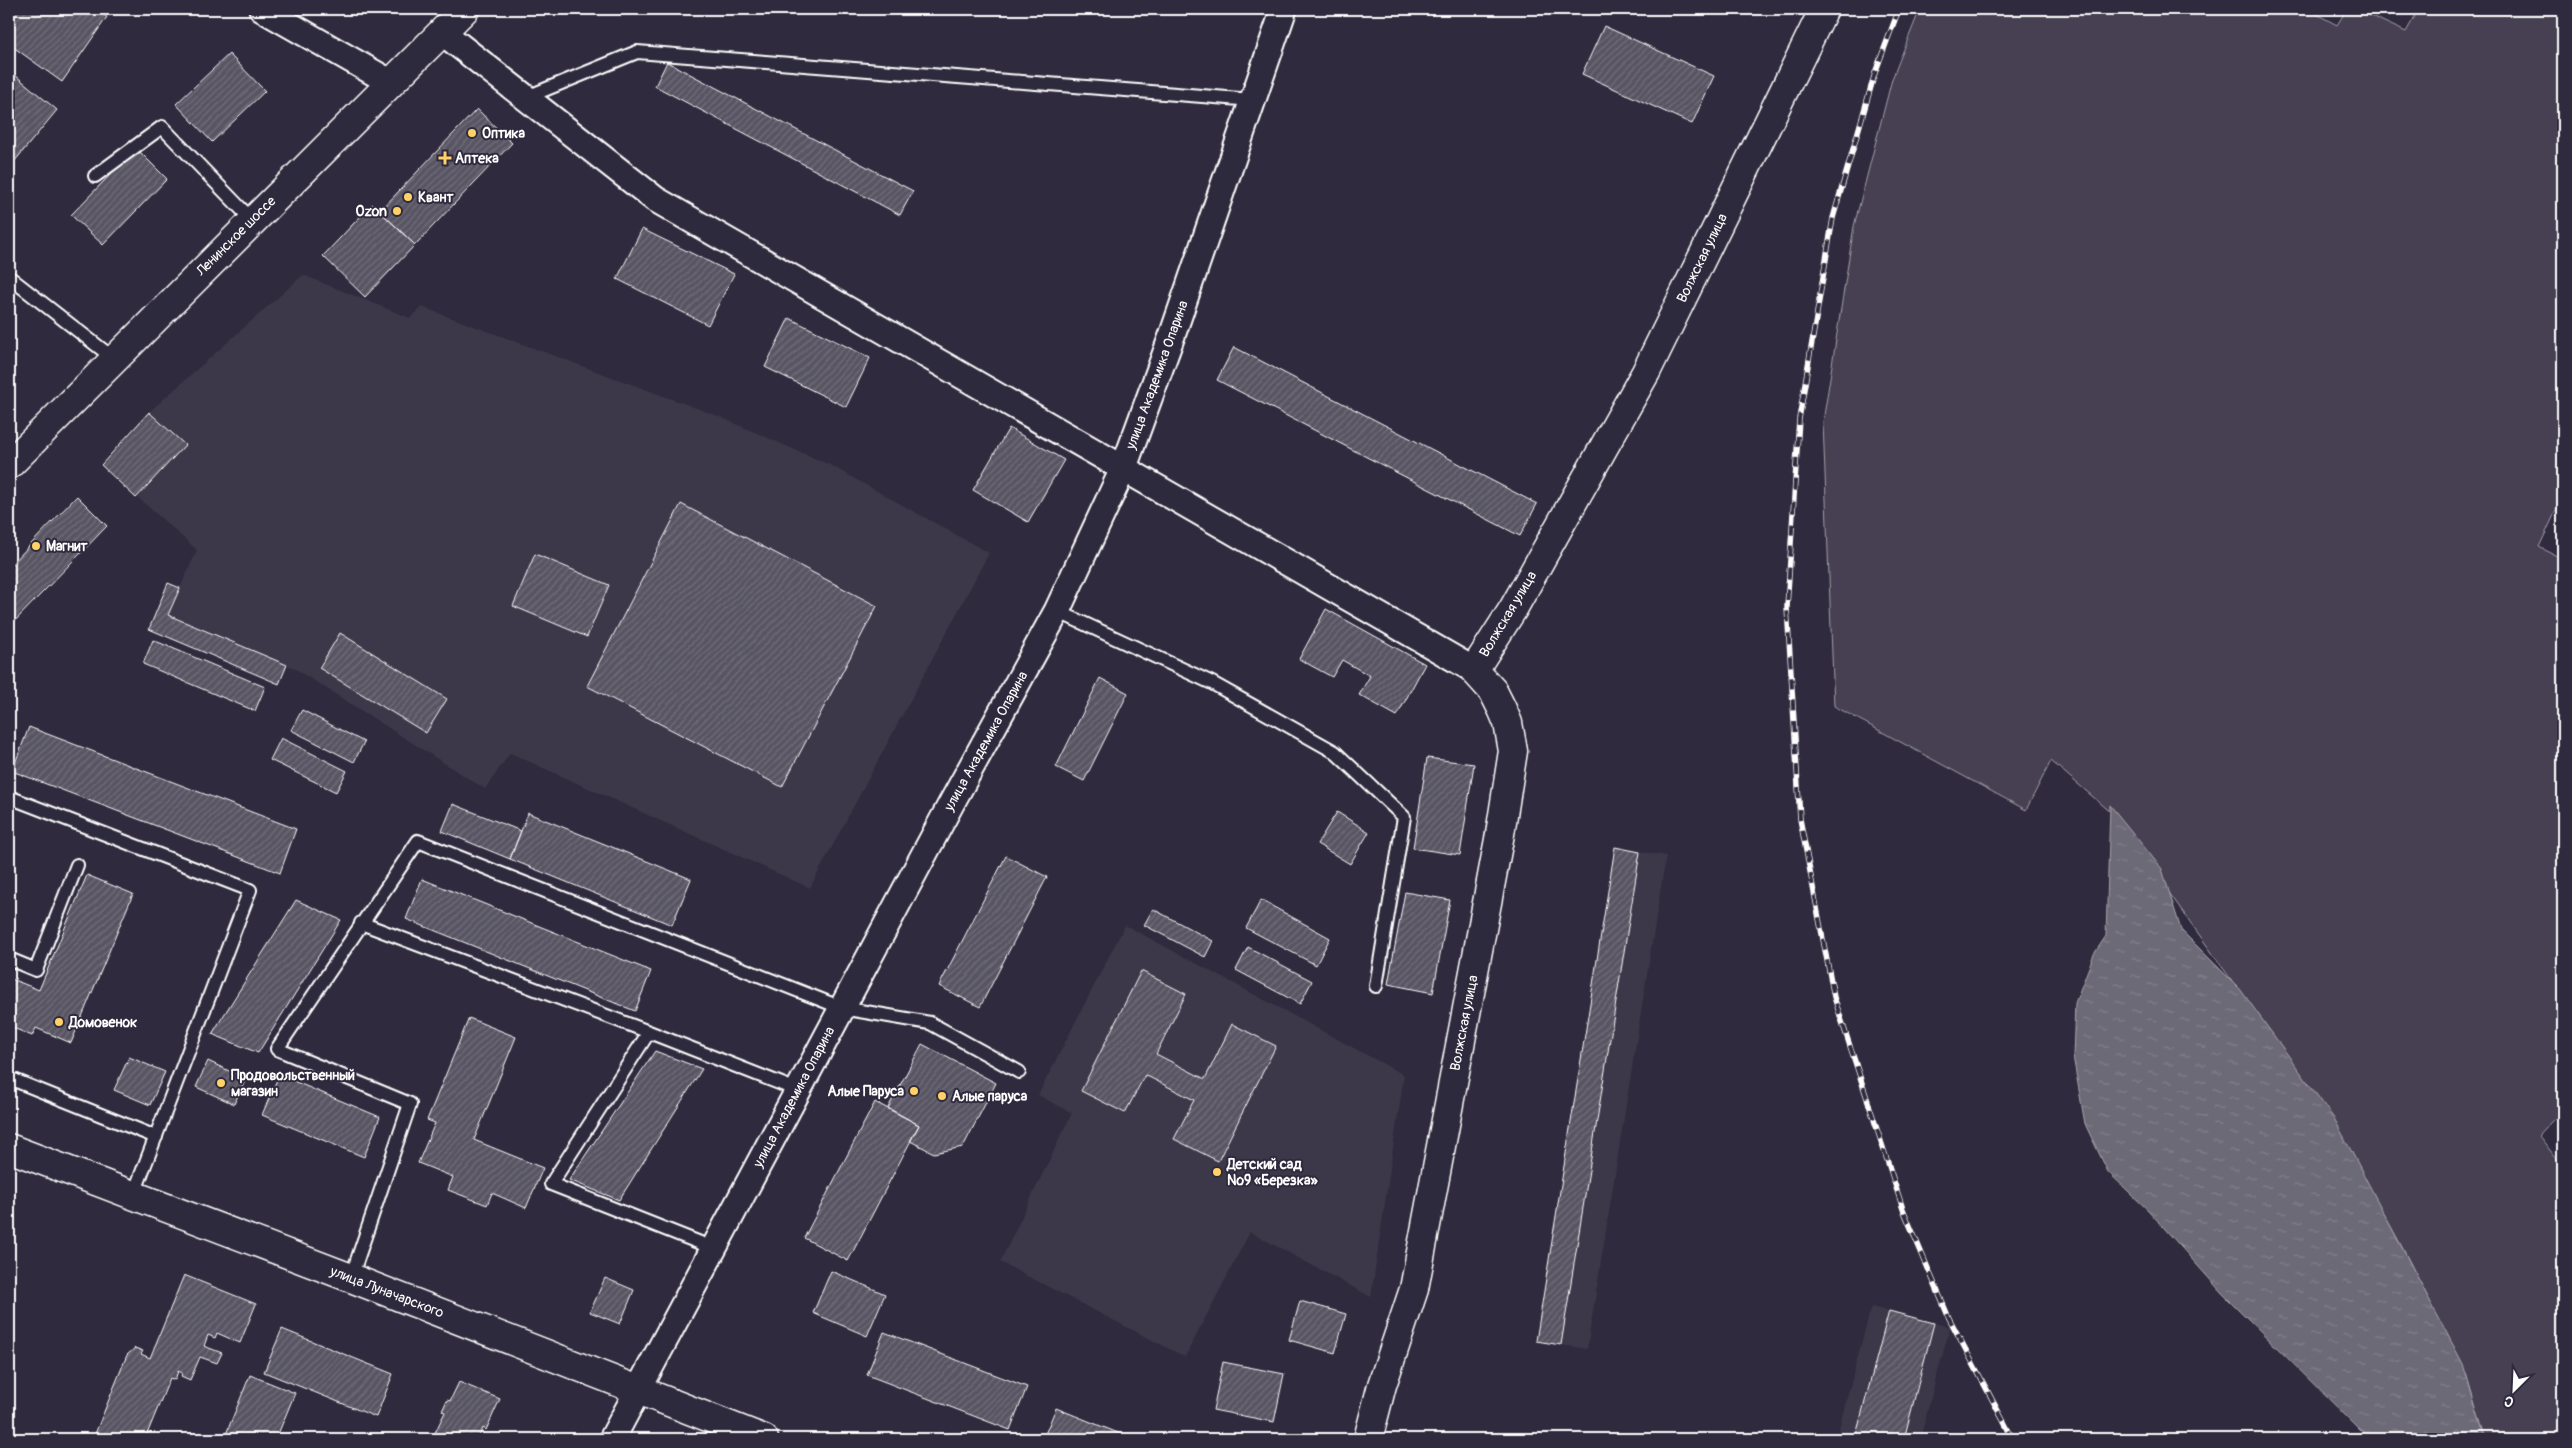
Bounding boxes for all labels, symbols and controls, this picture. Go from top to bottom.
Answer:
place label: Оптика [482,125,525,142]
marker: Оптика [466,127,478,139]
place label: Аптека [455,150,499,167]
marker: Аптека [439,152,451,164]
place label: Квант [418,189,454,206]
marker: Квант [402,191,414,203]
street label: Ленинское шоссе [192,192,280,280]
place label: Ozon [356,203,387,220]
marker: Ozon [391,205,403,217]
street label: Волжская улица [1673,211,1731,305]
street label: улица Академика Опарина [1122,298,1192,453]
place label: Магнит [46,538,89,555]
marker: Магнит [30,540,42,552]
street label: Волжская улица [1476,568,1540,660]
street label: улица Академика Опарина [940,668,1032,815]
street label: Волжская улица [1446,974,1482,1072]
place label: Домовенок [68,1014,137,1031]
marker: Домовенок [53,1016,65,1028]
street label: улица Академика Опарина [749,1024,838,1171]
place label: Продовольственный магазин [231,1067,355,1100]
marker: Продовольственный магазин [215,1077,227,1089]
place label: Алые Паруса [827,1083,904,1100]
marker: Алые Паруса [908,1085,920,1097]
place label: Алые паруса [952,1088,1028,1105]
marker: Алые паруса [936,1090,948,1102]
place label: Детский сад №9 «Березка» [1226,1156,1318,1189]
marker: Детский сад №9 «Березка» [1211,1166,1223,1178]
street label: улица Луначарского [327,1262,447,1322]
north arrow [2490,1366,2540,1416]
text: С [2501,1392,2516,1411]

